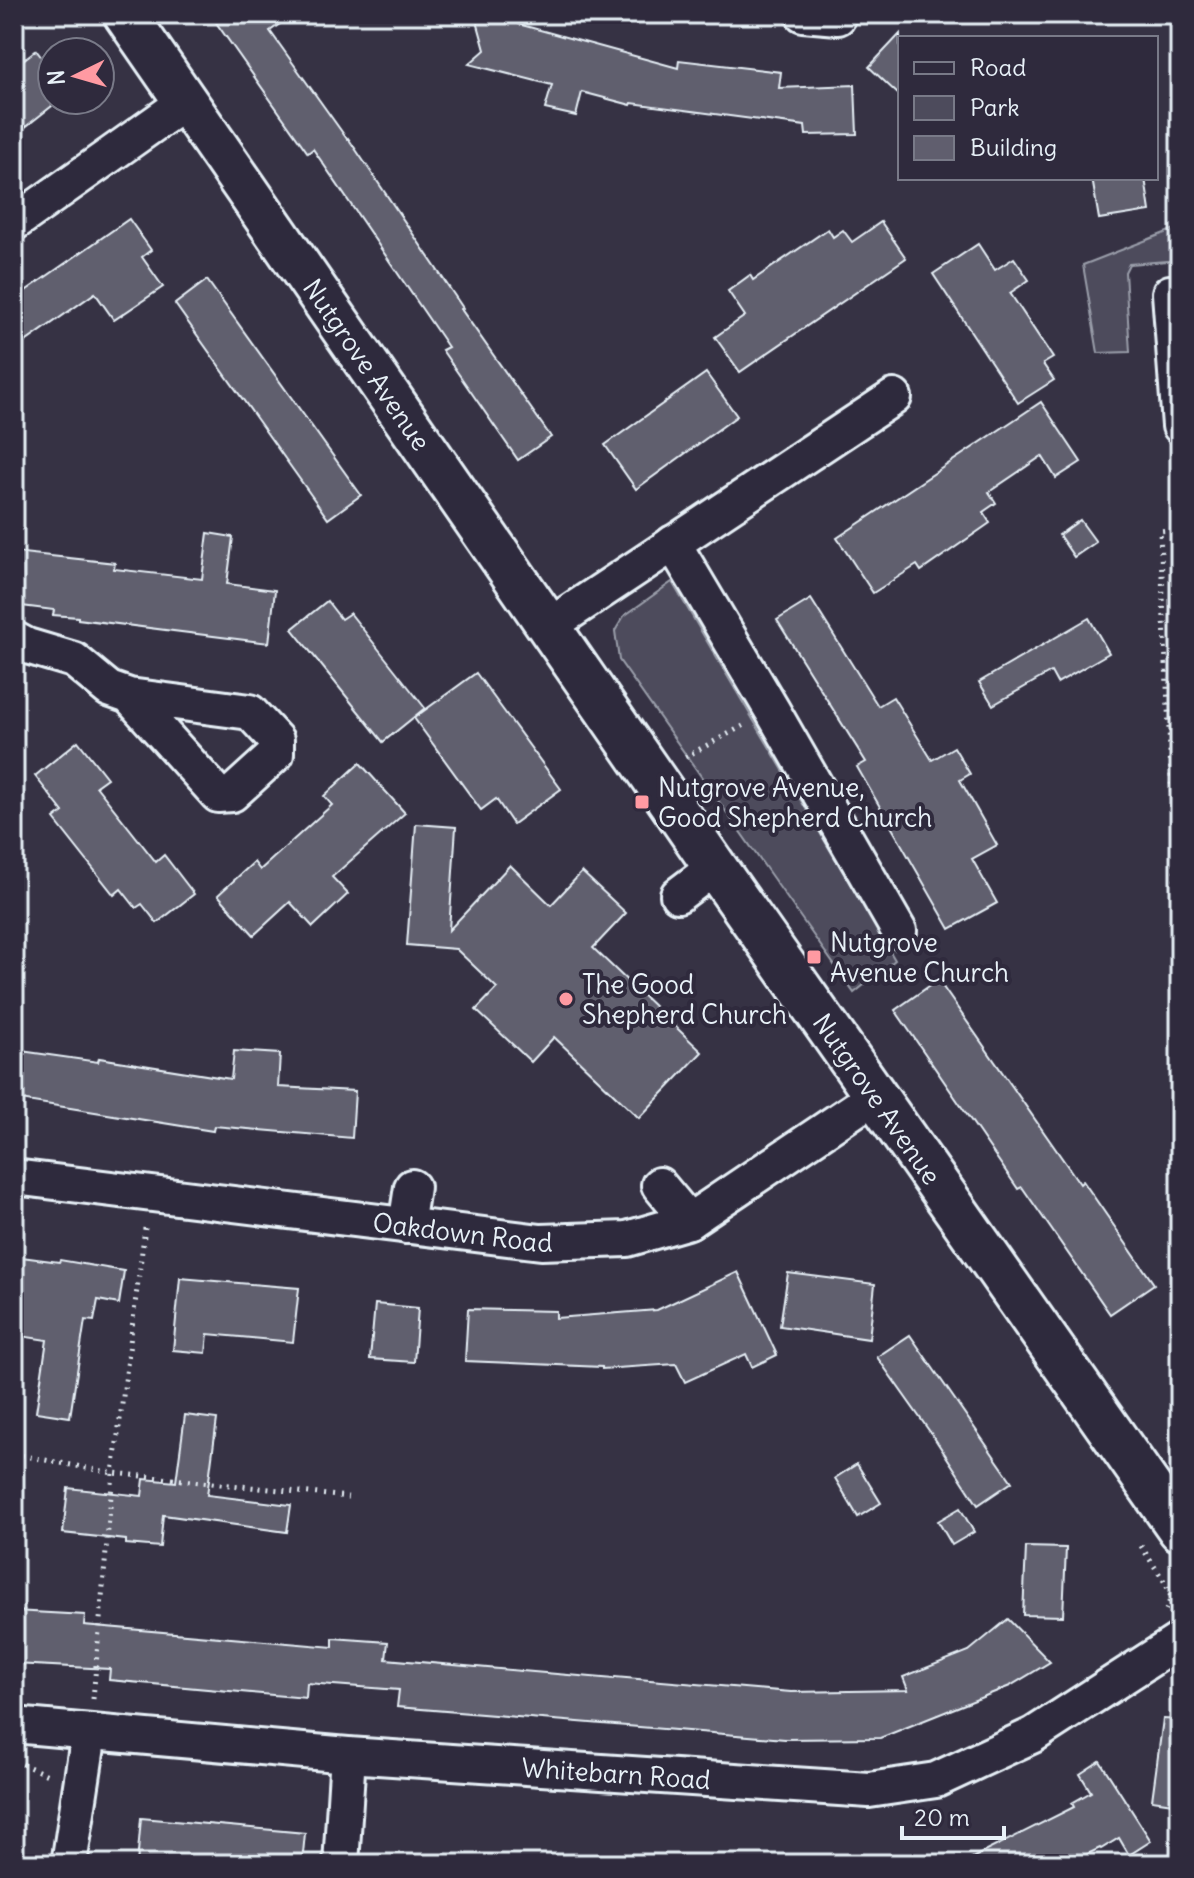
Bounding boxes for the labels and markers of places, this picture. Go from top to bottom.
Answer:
place label: Nutgrove Avenue, Good Shepherd Church [658,771,932,834]
marker: Nutgrove Avenue, Good Shepherd Church [633,793,651,811]
place label: Nutgrove Avenue Church [830,926,1009,989]
marker: Nutgrove Avenue Church [805,948,823,966]
place label: The Good Shepherd Church [582,968,787,1031]
marker: The Good Shepherd Church [557,990,575,1008]

